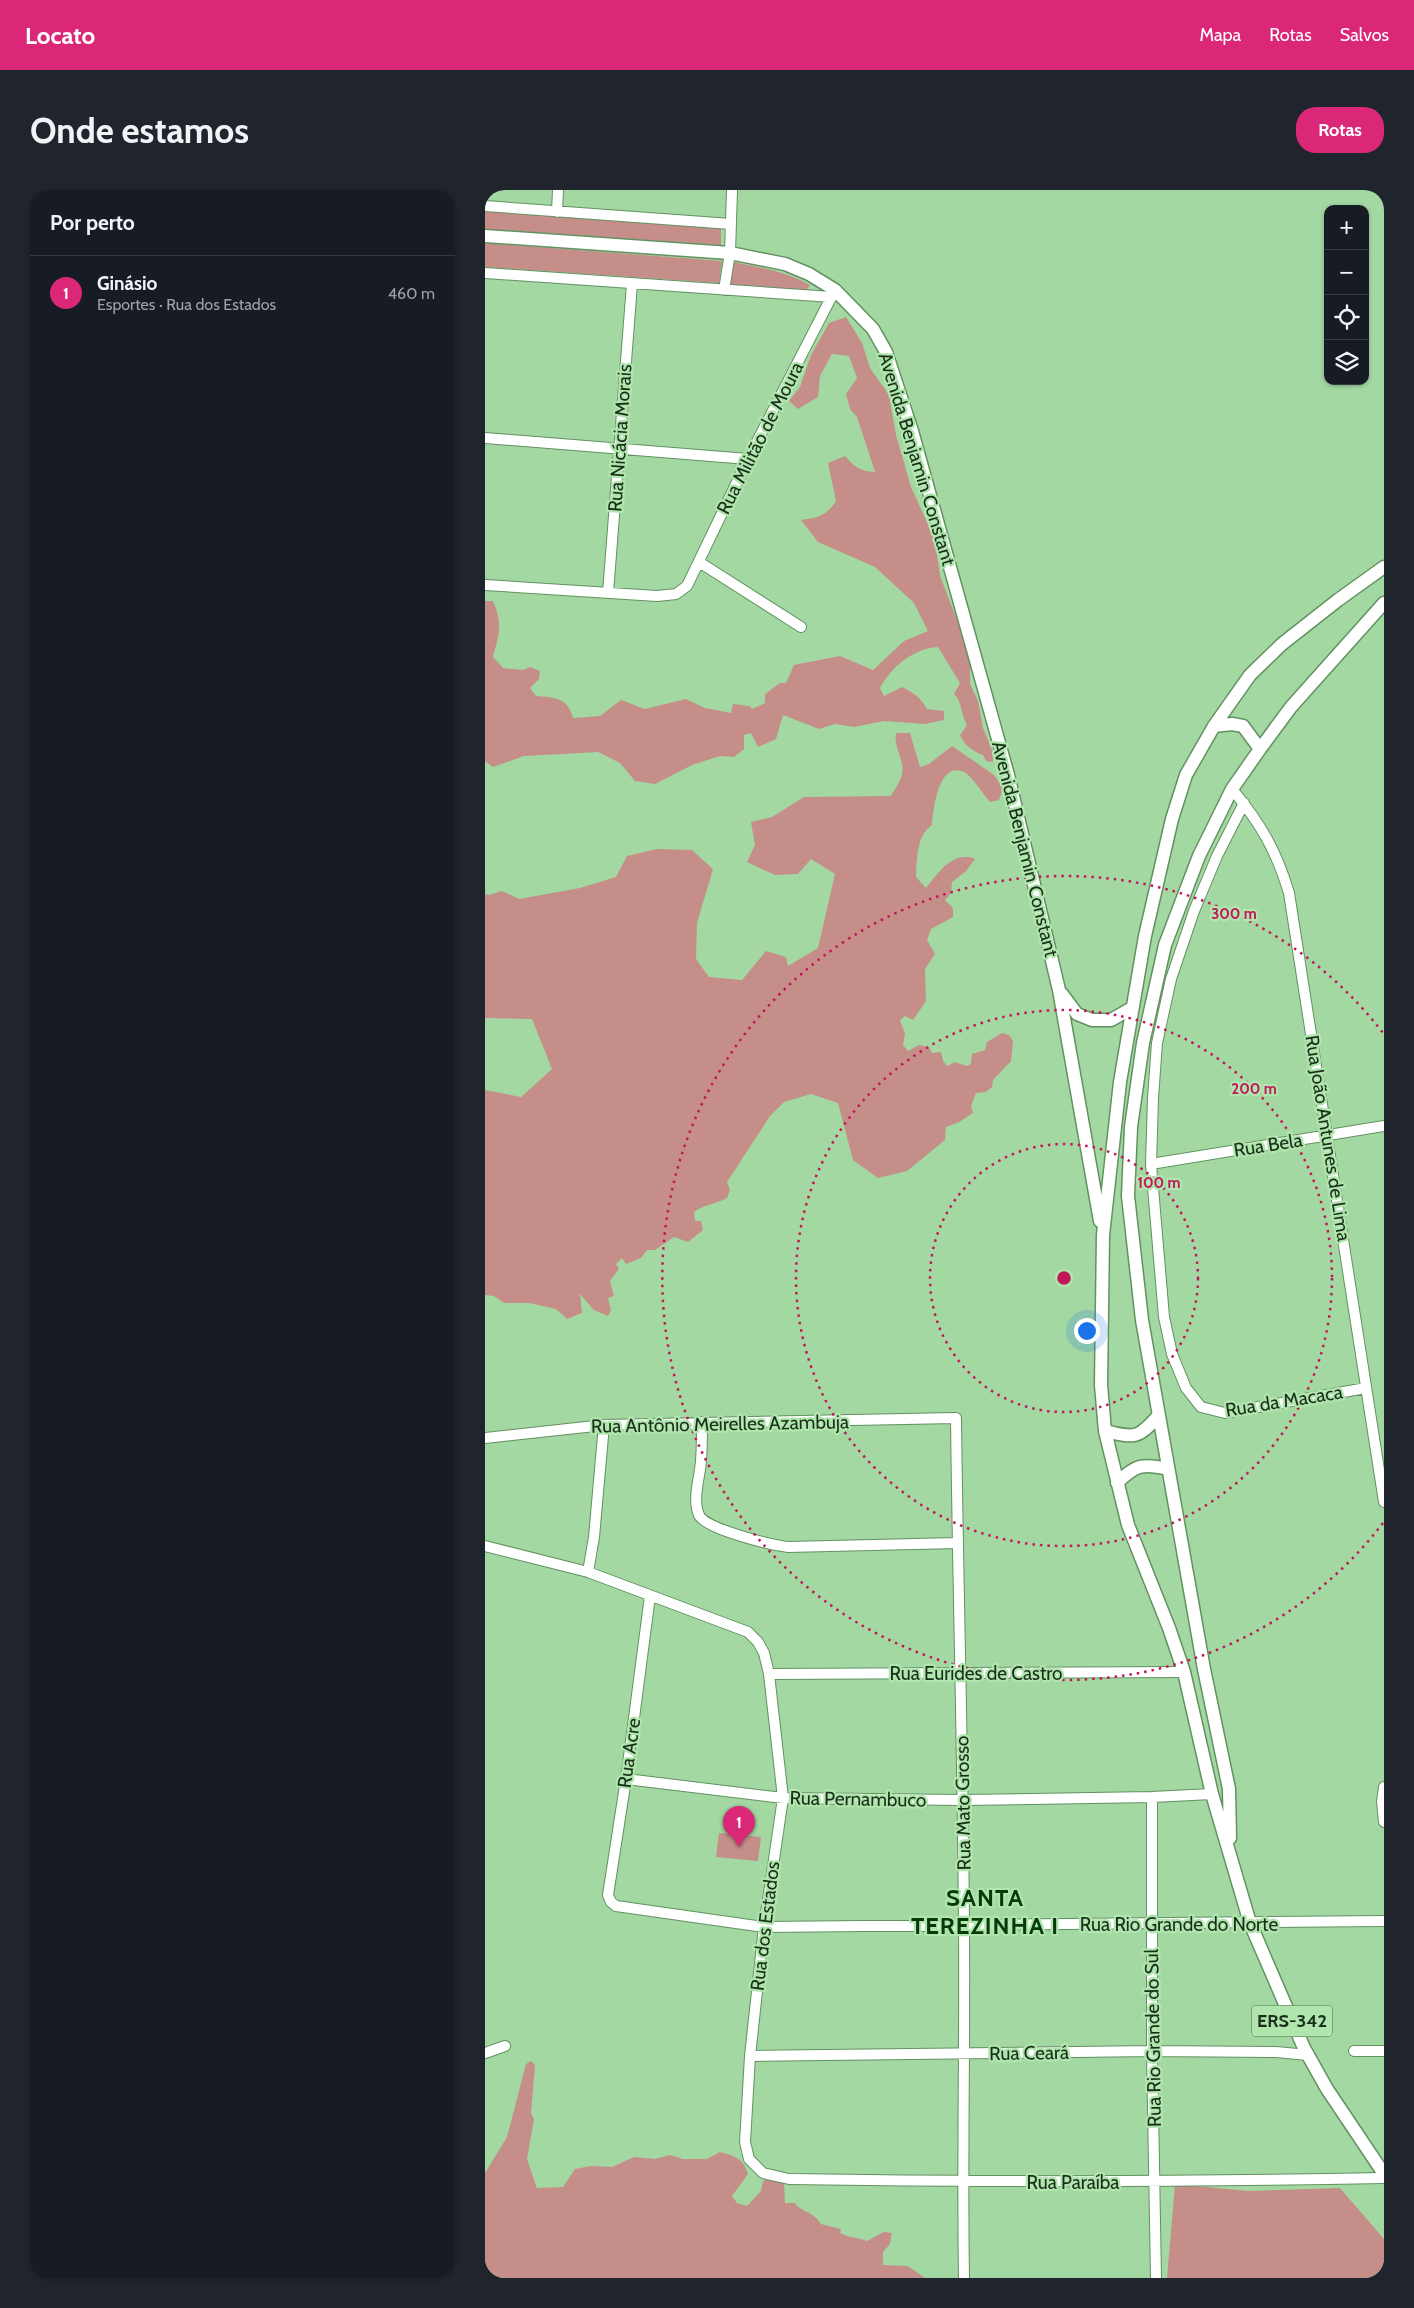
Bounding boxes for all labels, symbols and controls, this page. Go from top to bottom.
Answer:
text: Locato [25,21,95,50]
text: Mapa [1199,24,1241,46]
text: Rotas [1269,24,1312,46]
text: Salvos [1340,24,1389,46]
button: Rotas [1296,107,1384,153]
text: Onde estamos [30,109,249,152]
map controls [1324,205,1369,385]
button: + [1324,205,1369,250]
text: Por perto [50,210,135,235]
button: − [1324,250,1369,295]
text: Ginásio [97,272,157,295]
text: 1 [63,284,69,303]
text: 460 m [388,284,435,303]
text: Esportes · Rua dos Estados [97,295,276,314]
button: locate [1324,295,1369,340]
button: layers [1324,340,1369,385]
street label: Avenida Benjamin Constant [874,350,961,569]
street label: Rua Militão de Moura [712,358,808,518]
street label: Rua Nicácia Morais [603,363,637,513]
street label: Avenida Benjamin Constant [987,739,1063,960]
text: 300 m [1211,905,1257,923]
street label: Rua João Antunes de Lima [1300,1033,1356,1243]
text: 200 m [1231,1080,1277,1098]
street label: Rua Bela [1232,1128,1304,1162]
text: 100 m [1137,1174,1181,1192]
centre of rings [1055,1269,1073,1287]
your location [1074,1318,1100,1344]
street label: Rua da Macaca [1224,1380,1344,1422]
street label: Rua Antônio Meirelles Azambuja [591,1410,849,1438]
street label: Rua Eurides de Castro [889,1662,1063,1685]
street label: Rua Acre [613,1716,645,1789]
street label: Rua Mato Grosso [950,1735,976,1871]
street label: Rua Pernambuco [789,1786,927,1812]
pin: 1 [723,1806,755,1847]
street label: Rua dos Estados [746,1860,784,1992]
district label: SANTA TEREZINHA I [911,1883,1059,1940]
street label: Rua Rio Grande do Norte [1080,1913,1278,1936]
street label: Rua Rio Grande do Sul [1140,1948,1166,2127]
road number: ERS-342 [1252,2005,1332,2036]
street label: Rua Ceará [989,2041,1069,2065]
street label: Rua Paraíba [1027,2171,1120,2194]

